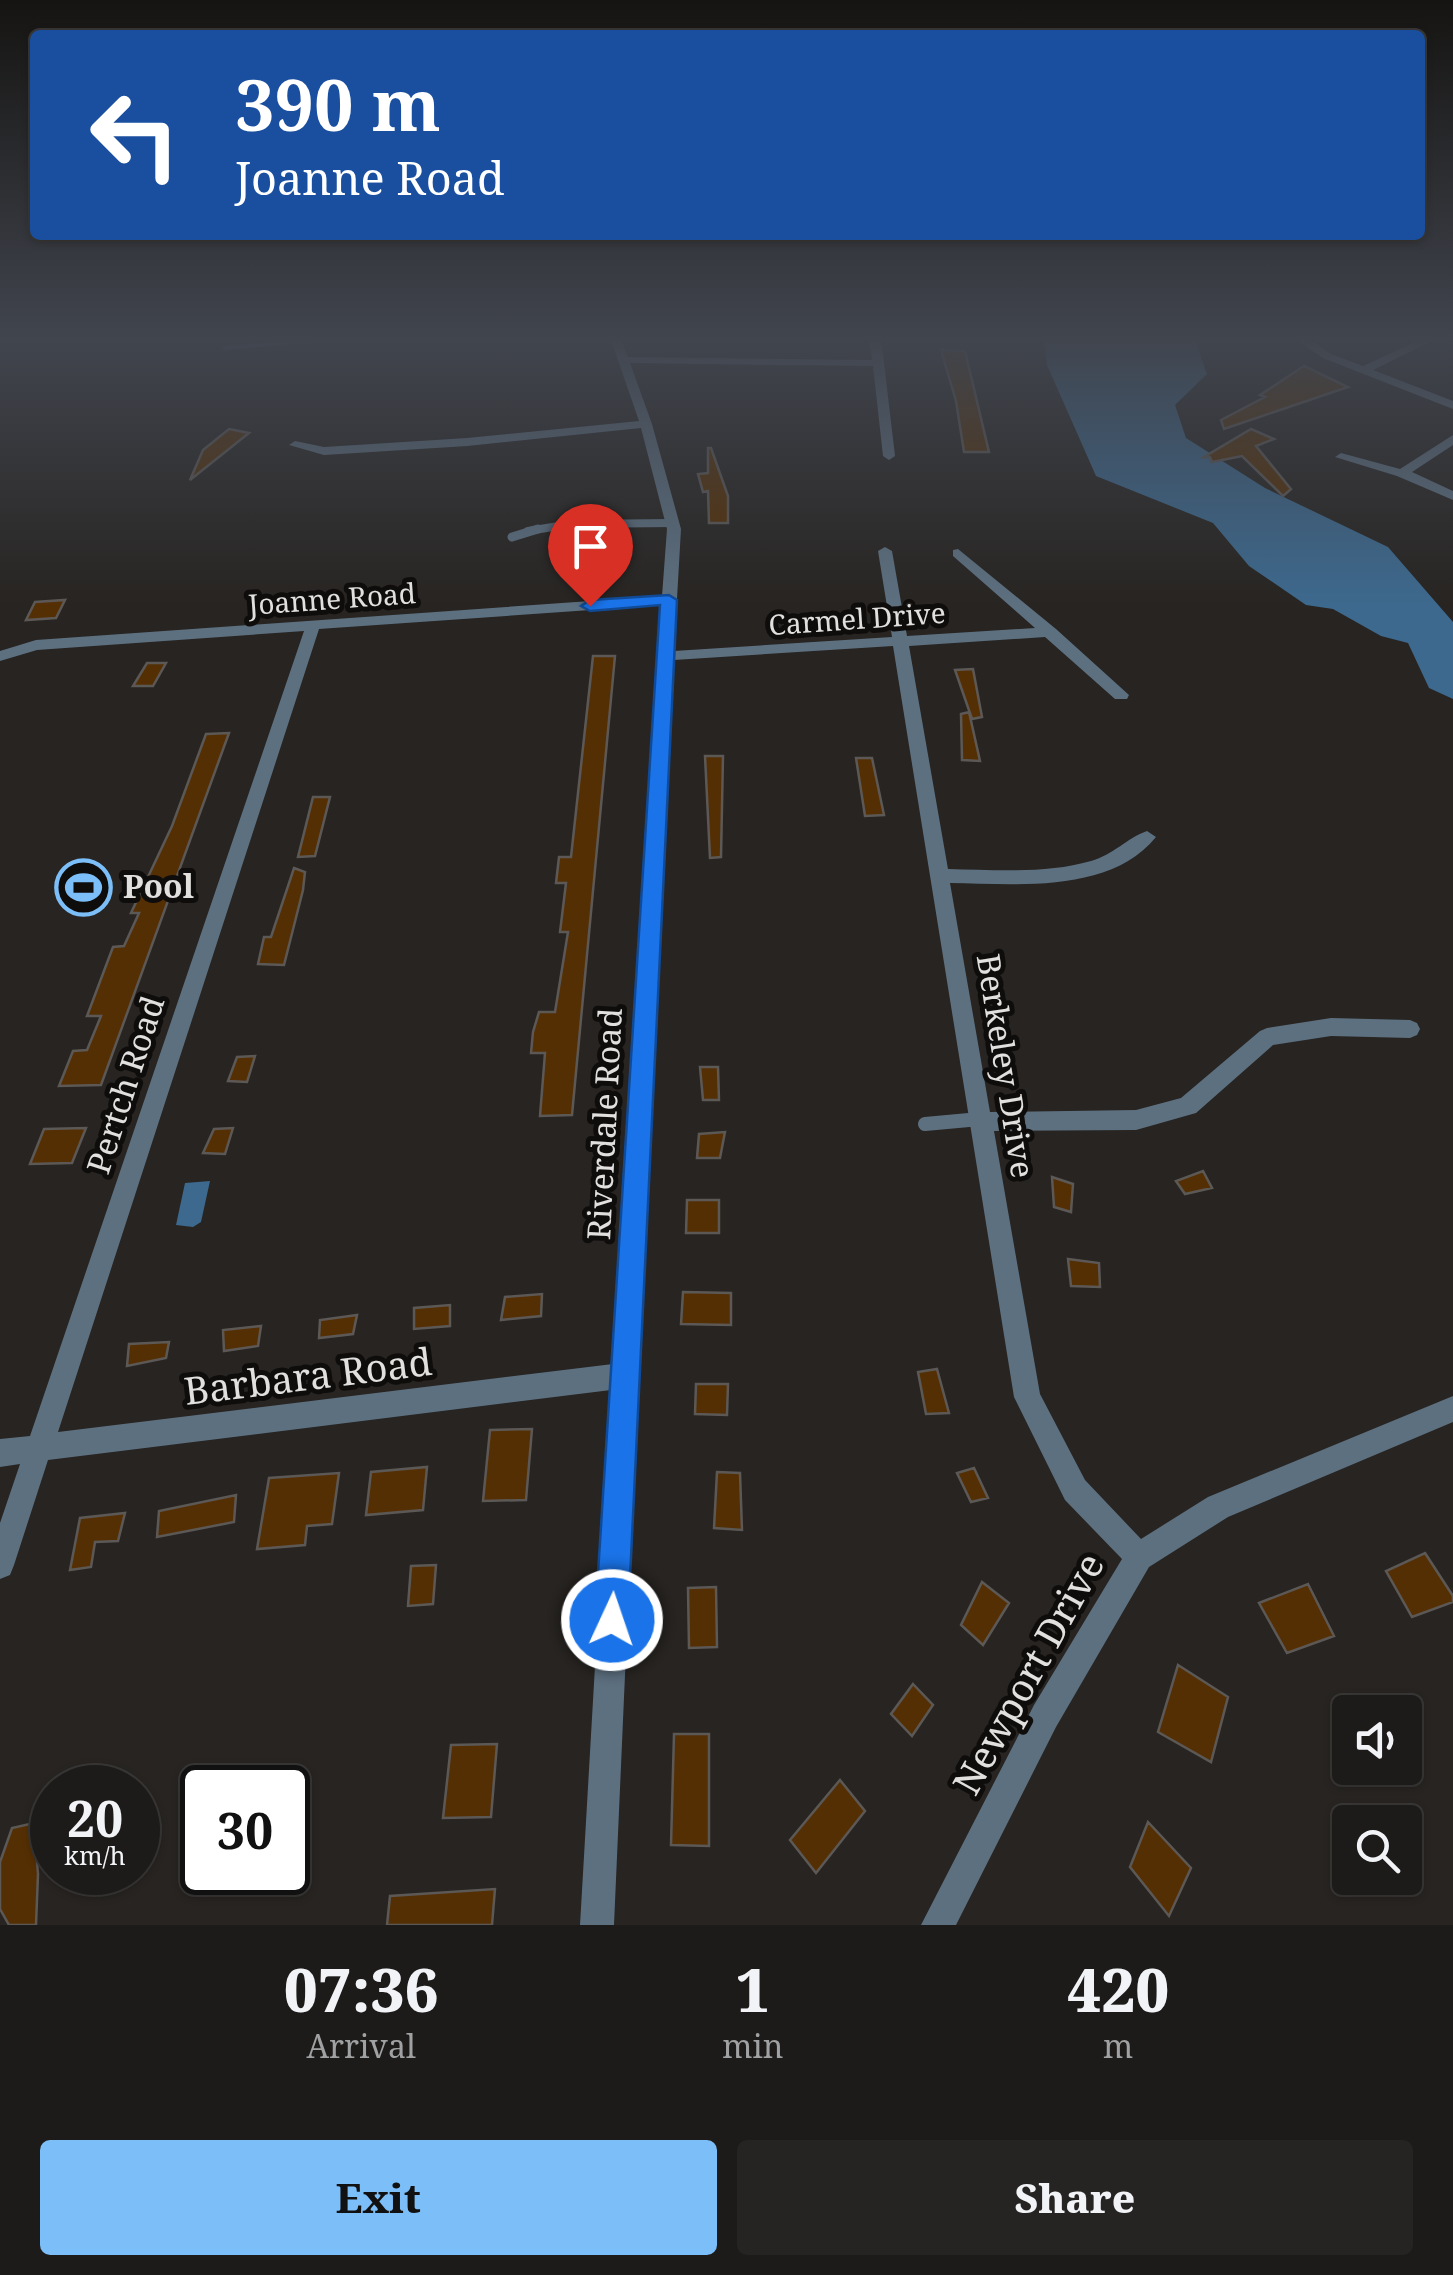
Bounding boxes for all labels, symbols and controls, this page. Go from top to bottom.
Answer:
text: 390 m [235,56,441,152]
icon: left [70,70,200,200]
text: Joanne Road [235,147,505,208]
pin [548,504,633,607]
icon: arrive [563,519,618,574]
street label: Joanne Road [246,573,417,623]
street label: Carmel Drive [767,593,947,643]
sports icon: Pool [54,857,114,917]
place label: Pool [123,864,194,907]
street label: Berkeley Drive [968,951,1045,1181]
street label: Pertch Road [76,990,174,1179]
street label: Riverdale Road [576,1007,631,1241]
street label: Barbara Road [181,1334,434,1416]
street label: Newport Drive [939,1543,1115,1803]
position arrow [560,1568,664,1672]
map controls [1332,1695,1422,1895]
button: sound [1332,1695,1422,1785]
speed limit sign: 30 [180,1765,310,1895]
text: 20 [67,1784,123,1852]
button: search [1332,1805,1422,1895]
text: km/h [64,1838,126,1872]
text: 07:36 [284,1948,439,2030]
text: 1 [736,1948,770,2030]
text: 420 [1067,1948,1169,2030]
text: Arrival [306,2024,416,2067]
text: min [722,2024,783,2067]
text: m [1103,2024,1133,2067]
button: Exit [40,2140,717,2255]
button: Share [737,2140,1413,2255]

